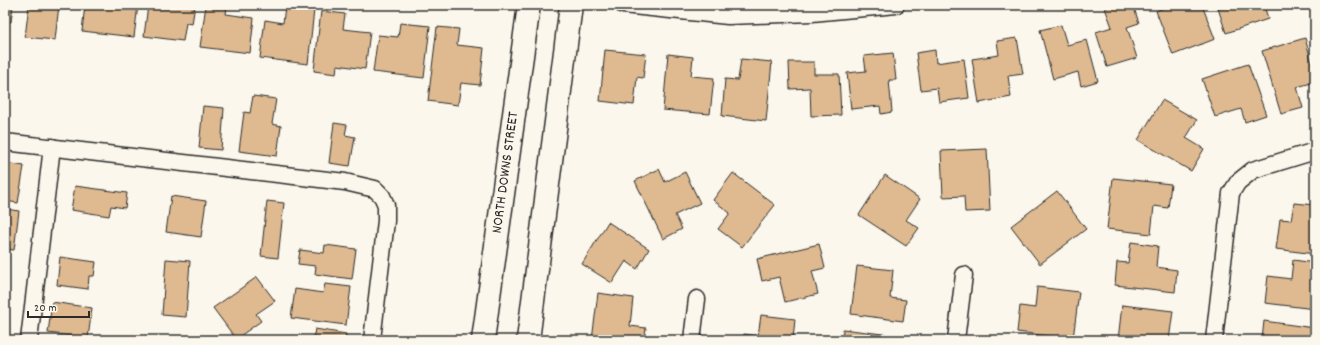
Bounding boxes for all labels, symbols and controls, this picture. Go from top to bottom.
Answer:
street label: NORTH DOWNS STREET [487,110,525,235]
scale bar [28,293,89,319]
text: 20 m [34,300,57,317]

